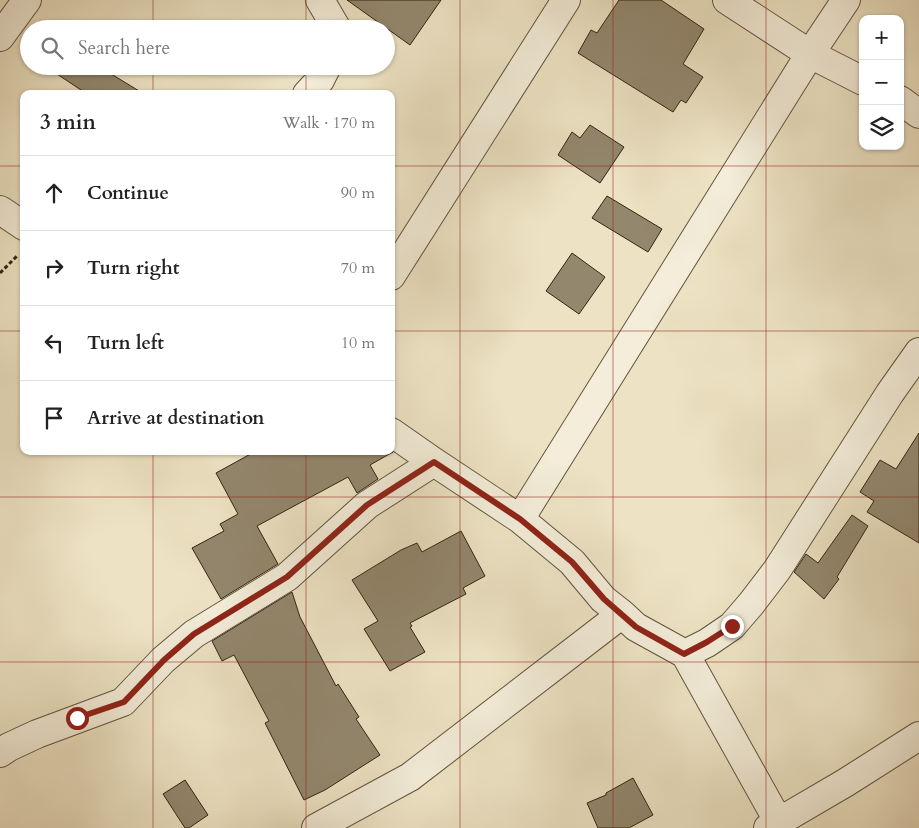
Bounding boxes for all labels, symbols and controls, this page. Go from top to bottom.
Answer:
map controls [859,15,904,150]
button: + [859,15,904,60]
search box [20,20,395,75]
icon: search [38,34,66,62]
text: Search here [78,35,170,61]
button: − [859,60,904,105]
button: layers [859,105,904,150]
text: 3 min [40,108,96,137]
text: Walk · 170 m [283,112,375,134]
icon: ahead [40,179,68,207]
text: Continue [87,180,169,206]
text: 90 m [341,182,375,204]
icon: right [40,254,68,282]
text: Turn right [87,255,179,281]
text: 70 m [341,257,375,279]
icon: left [40,329,68,357]
text: Turn left [87,330,164,356]
text: 10 m [341,332,375,354]
icon: arrive [40,404,68,432]
text: Arrive at destination [87,405,264,431]
route end [721,615,744,638]
route start [66,707,89,730]

